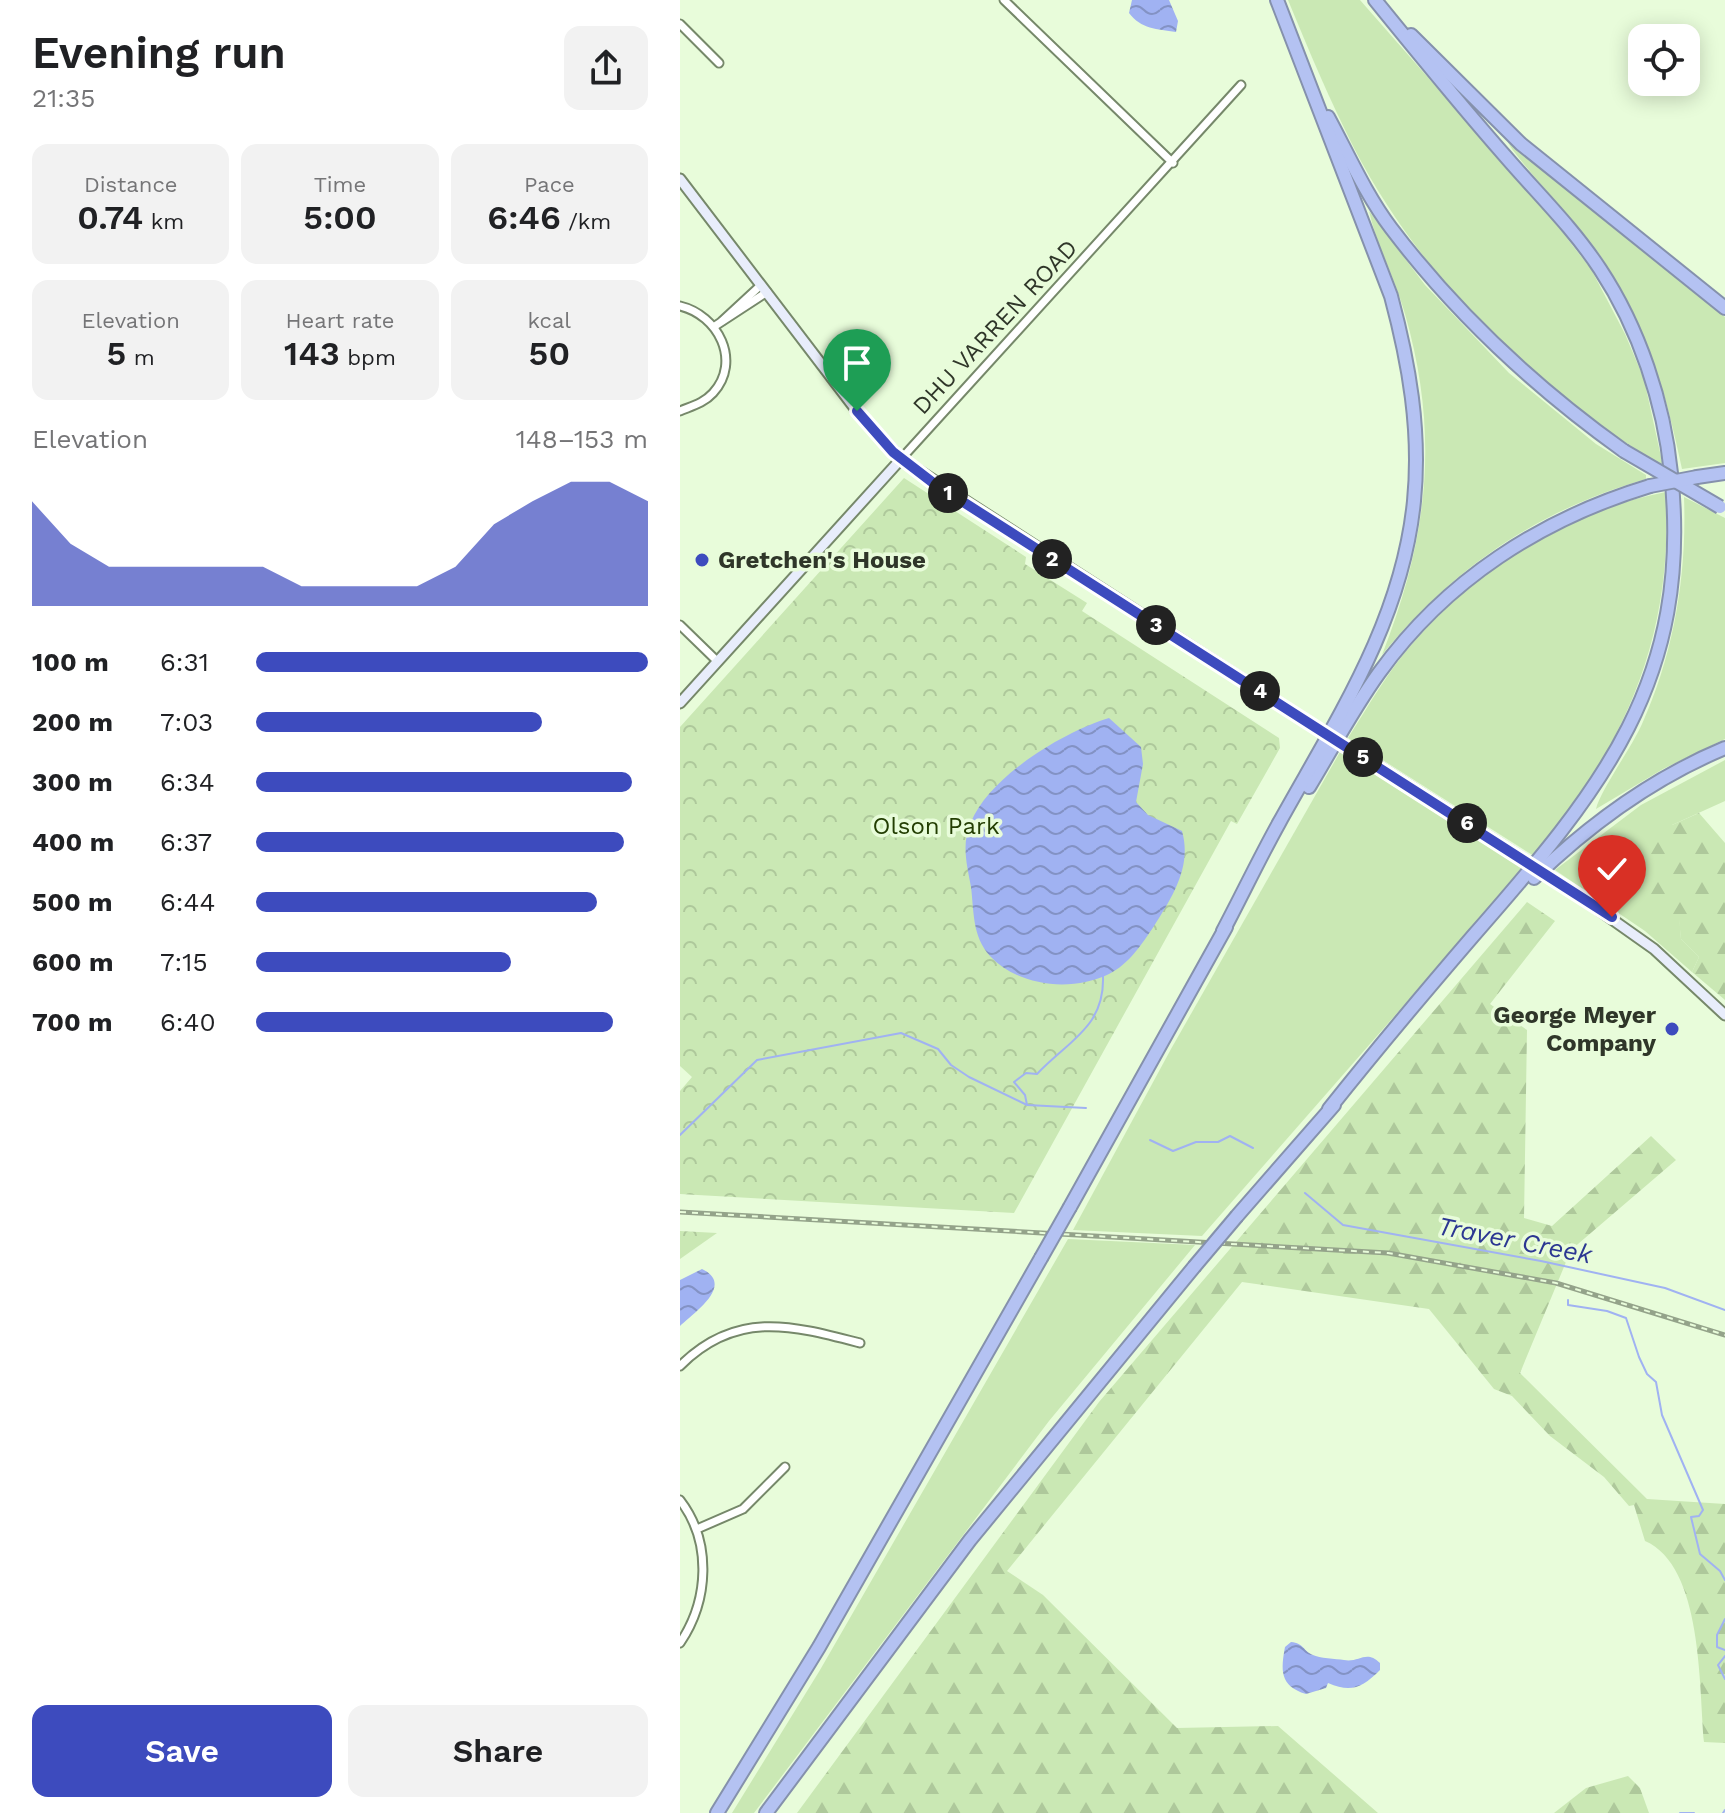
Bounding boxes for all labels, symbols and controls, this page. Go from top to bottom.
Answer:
map controls [1628,24,1700,96]
button: locate [1628,24,1700,96]
button: share [564,26,648,110]
text: Evening run [32,27,286,79]
text: 21:35 [32,83,95,113]
text: Distance [84,172,177,197]
text: Time [314,172,366,197]
text: Pace [524,172,575,197]
text: 0.74 [77,197,143,237]
text: 5:00 [303,197,377,237]
text: 6:46 [487,197,561,237]
text: km [143,209,184,234]
text: /km [561,209,611,234]
street label: DHU VARREN ROAD [907,234,1083,420]
text: Elevation [82,308,180,333]
text: Heart rate [286,308,394,333]
text: kcal [528,308,571,333]
pin [823,329,891,411]
text: 5 [107,333,126,373]
text: 143 [284,333,340,373]
text: 50 [529,333,570,373]
icon: arrive [835,341,879,385]
text: m [126,345,155,370]
text: bpm [340,345,396,370]
text: Elevation [32,424,148,454]
text: 148–153 m [516,424,648,454]
pin: 1 [928,473,968,513]
text: 1 [943,480,953,505]
pin: 2 [1032,539,1072,579]
place label: Gretchen's House [718,546,926,574]
text: 2 [1045,546,1059,571]
marker: Gretchen's House [693,551,711,569]
pin: 3 [1136,605,1176,645]
text: 3 [1149,612,1163,637]
text: 100 m [32,647,109,677]
text: 6:31 [160,647,209,677]
pin: 4 [1240,671,1280,711]
text: 4 [1253,678,1267,703]
text: 200 m [32,707,113,737]
text: 7:03 [160,707,213,737]
pin: 5 [1343,737,1383,777]
text: 5 [1357,744,1369,769]
text: 300 m [32,767,113,797]
text: 6:34 [160,767,215,797]
pin: 6 [1447,803,1487,843]
text: 6 [1460,810,1474,835]
park label: Olson Park [872,812,1000,840]
text: 400 m [32,827,114,857]
text: 6:37 [160,827,212,857]
pin [1578,835,1646,917]
icon: check [1590,847,1634,891]
text: 500 m [32,887,113,917]
text: 6:44 [160,887,215,917]
text: 600 m [32,947,113,977]
text: 7:15 [160,947,208,977]
place label: George Meyer Company [1493,1001,1657,1057]
text: 700 m [32,1007,113,1037]
text: 6:40 [160,1007,216,1037]
marker: George Meyer Company [1663,1020,1681,1038]
water label: Traver Creek [1435,1210,1596,1270]
button: Save [32,1705,332,1797]
button: Share [348,1705,648,1797]

